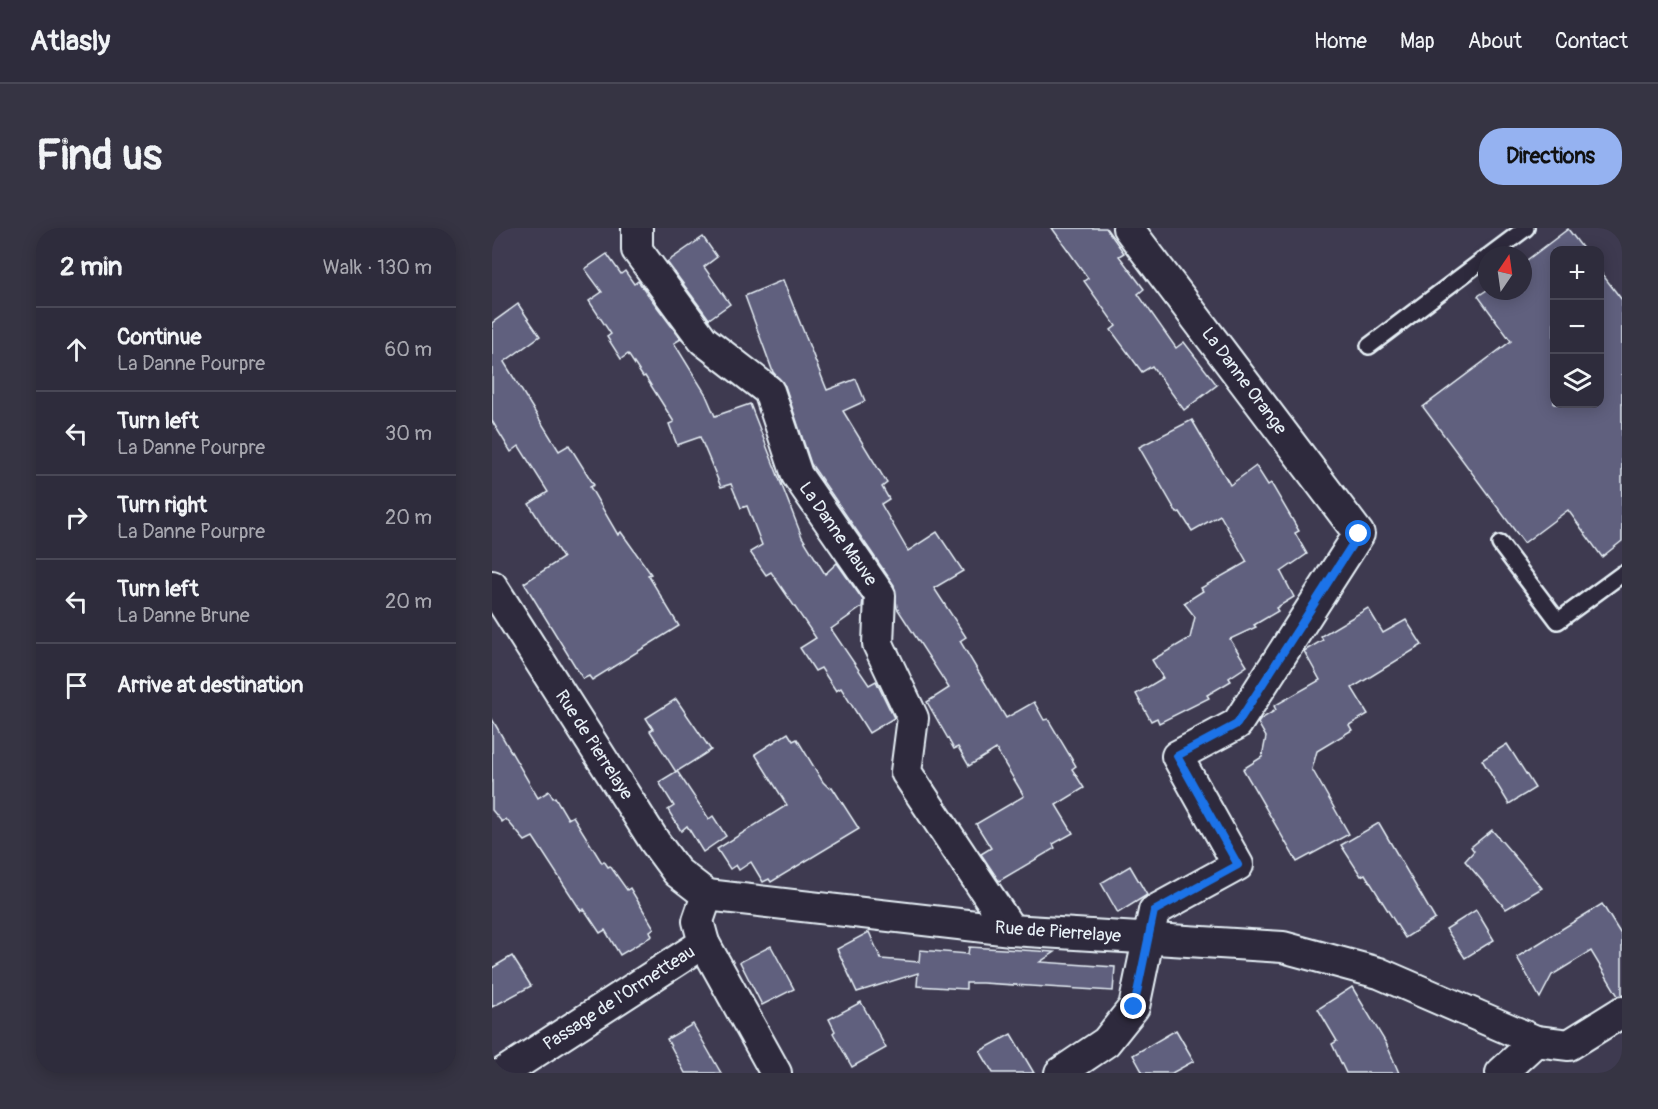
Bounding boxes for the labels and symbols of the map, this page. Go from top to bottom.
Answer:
north arrow [1478,246,1532,300]
street label: La Danne Orange [1196,323,1292,439]
street label: La Danne Mauve [794,478,882,591]
route start [1345,520,1371,546]
street label: Rue de Pierrelaye [550,686,638,804]
street label: Rue de Pierrelaye [994,916,1122,948]
street label: Passage de l'Ormetteau [539,940,699,1056]
route end [1120,993,1146,1019]

